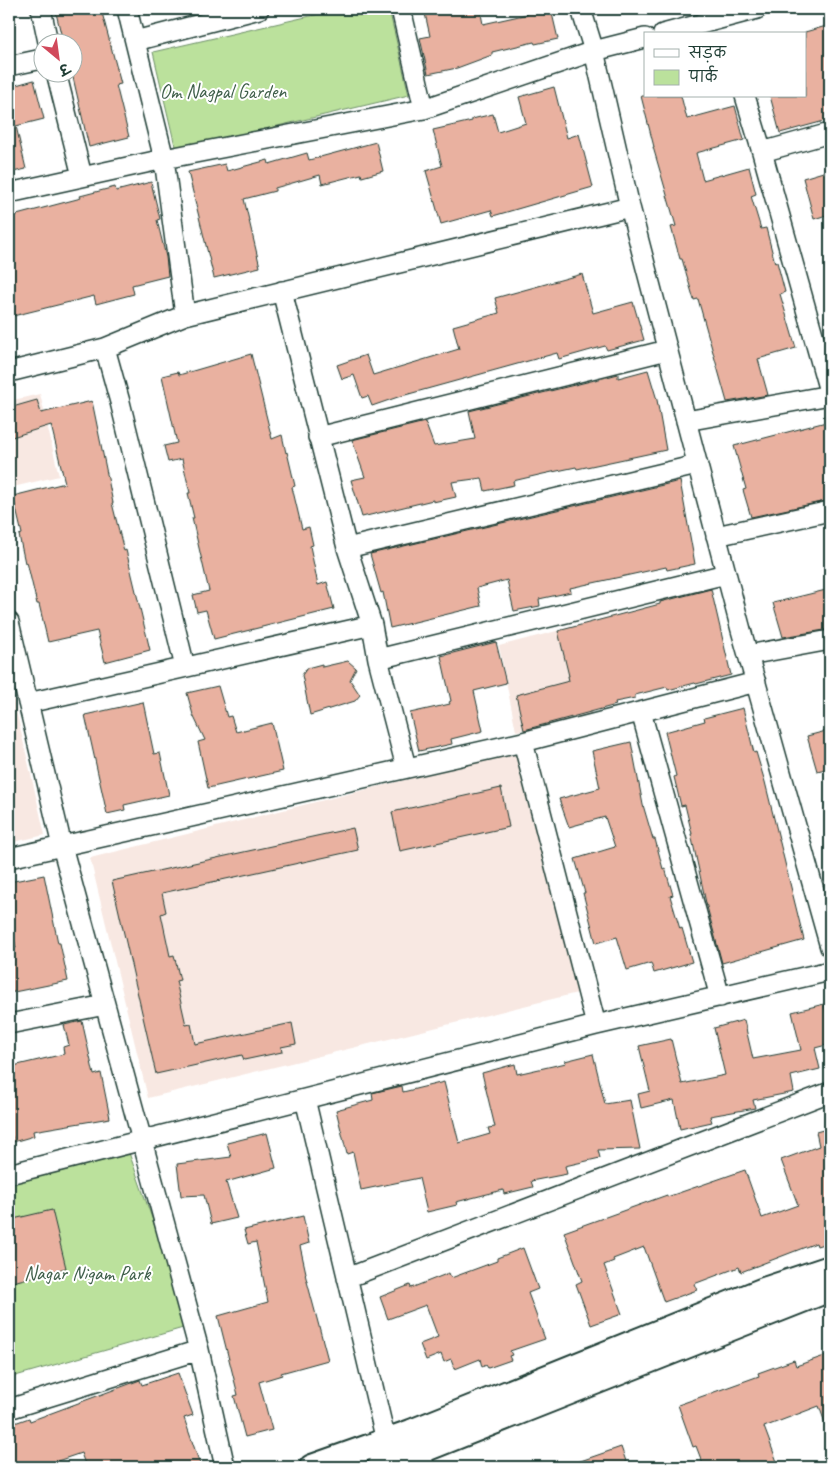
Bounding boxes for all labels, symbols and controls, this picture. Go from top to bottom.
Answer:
north arrow [32,32,82,82]
legend [644,32,806,98]
text: सड़क [688,44,727,63]
text: उ [54,58,74,79]
text: पार्क [688,65,719,87]
park label: Om Nagpal Garden [160,79,287,104]
park label: Nagar Nigam Park [24,1261,152,1286]

